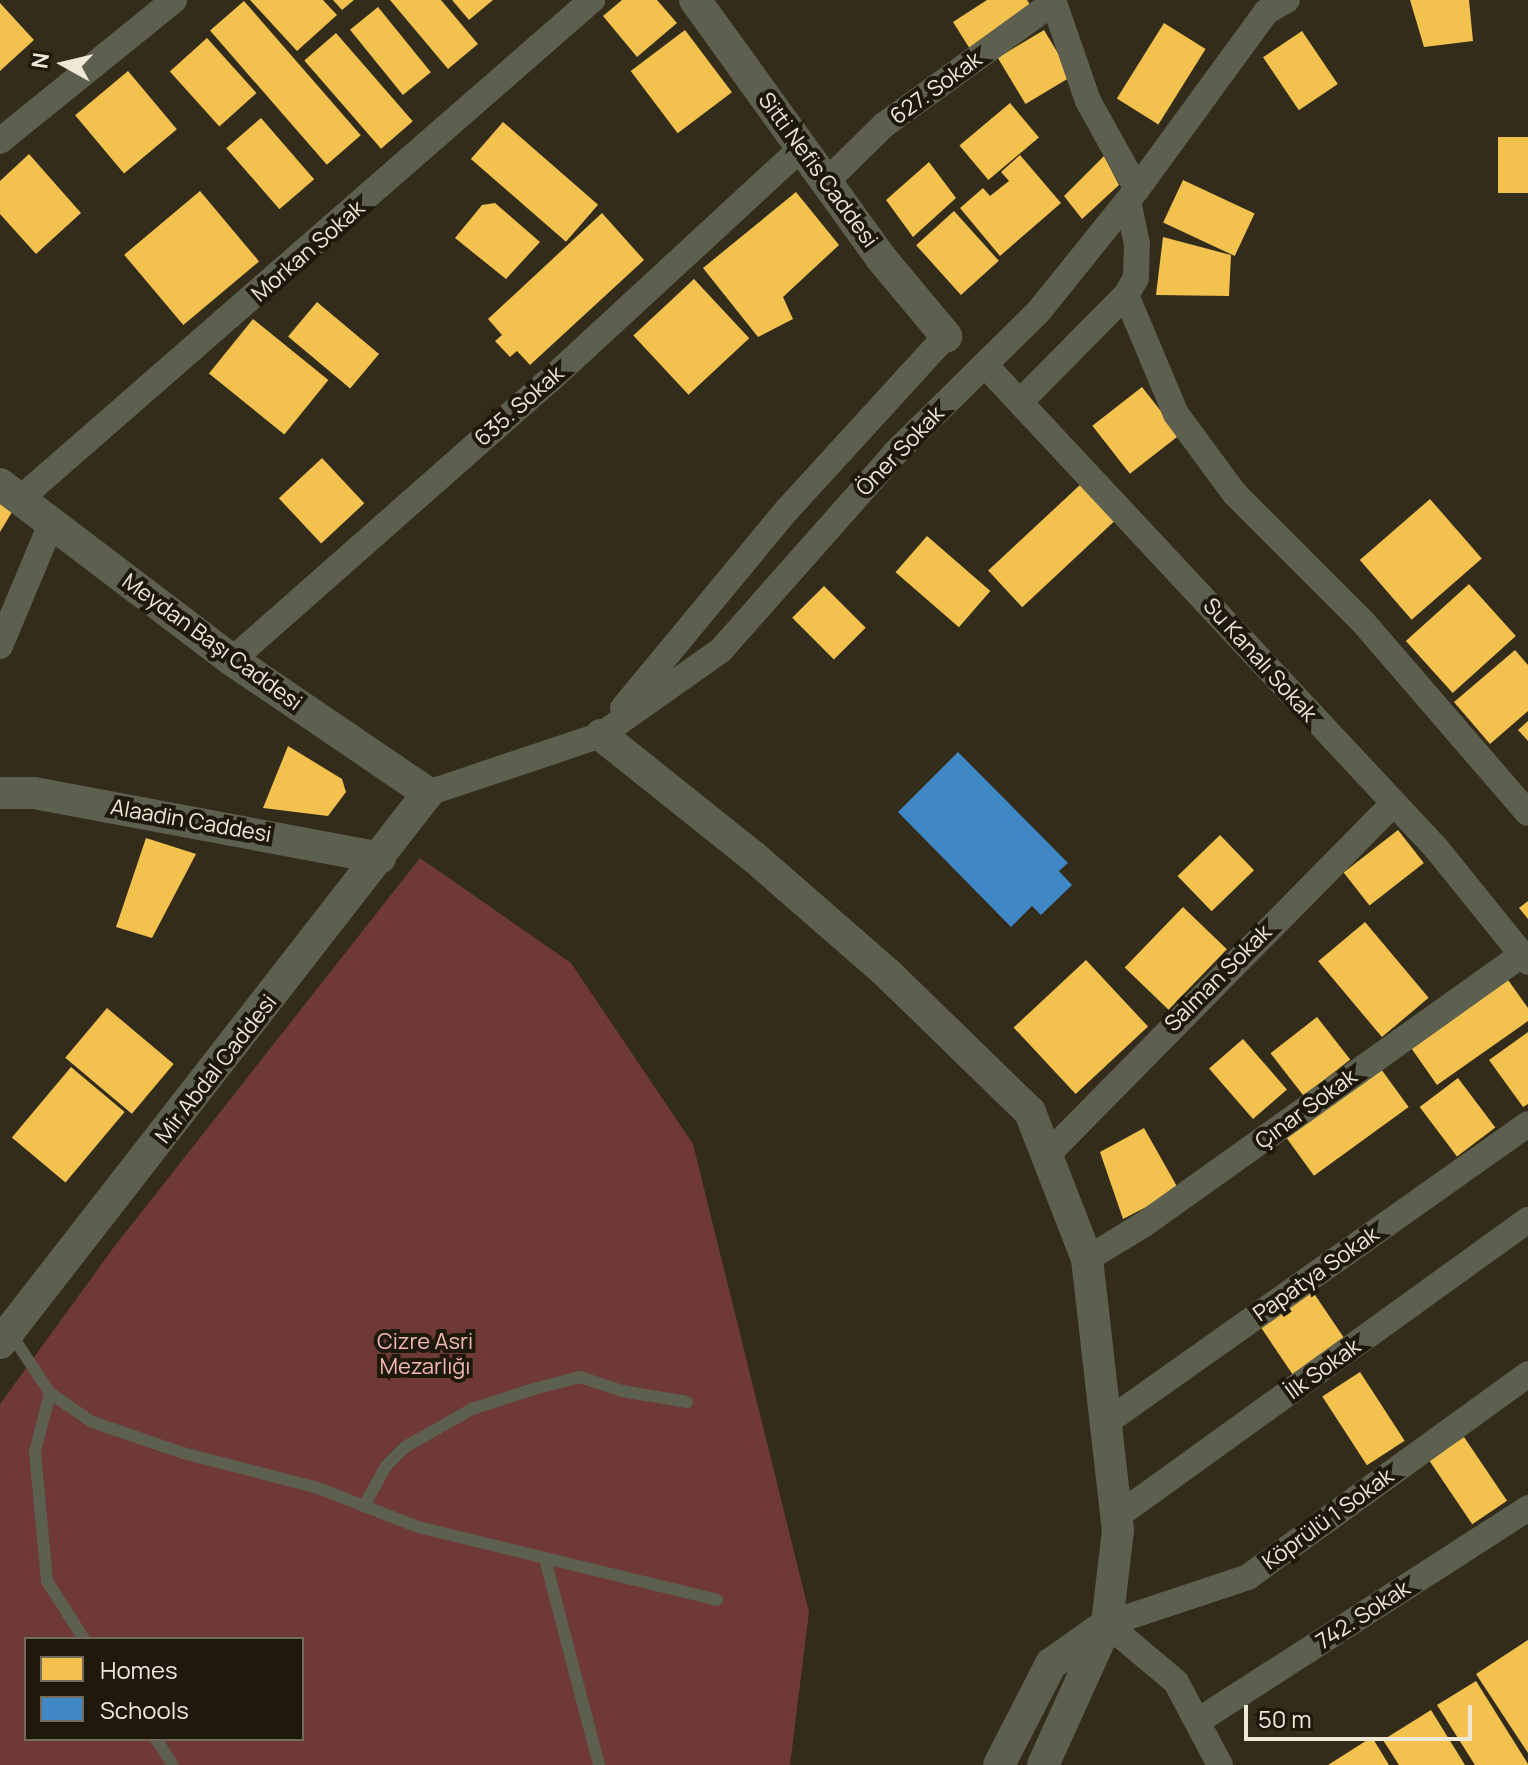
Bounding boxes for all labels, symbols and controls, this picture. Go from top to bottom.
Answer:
north arrow [24,24,104,104]
street label: 627. Sokak [885,46,987,130]
text: N [24,51,56,71]
street label: Sitti Nefis Caddesi [753,87,883,253]
street label: Morkan Sokak [246,195,370,307]
street label: 635. Sokak [469,360,569,452]
street label: Öner Sokak [851,401,949,501]
street label: Meydan Başı Caddesi [117,568,307,716]
street label: Su Kanalı Sokak [1198,593,1322,727]
street label: Alaadin Caddesi [109,794,273,848]
street label: Salman Sokak [1159,919,1277,1037]
street label: Mir Abdal Caddesi [150,989,282,1149]
street label: Çınar Sokak [1250,1063,1362,1155]
street label: Papatya Sokak [1248,1221,1384,1327]
park label: Cizre Asri Mezarlığı [377,1328,473,1380]
street label: İlk Sokak [1280,1333,1366,1405]
street label: Köprülü 1 Sokak [1257,1463,1399,1575]
street label: 742. Sokak [1311,1575,1415,1655]
legend [24,1637,304,1741]
text: Homes [100,1653,178,1686]
scale bar [1248,1689,1476,1739]
text: Schools [100,1693,189,1726]
text: 50 m [1258,1702,1312,1735]

